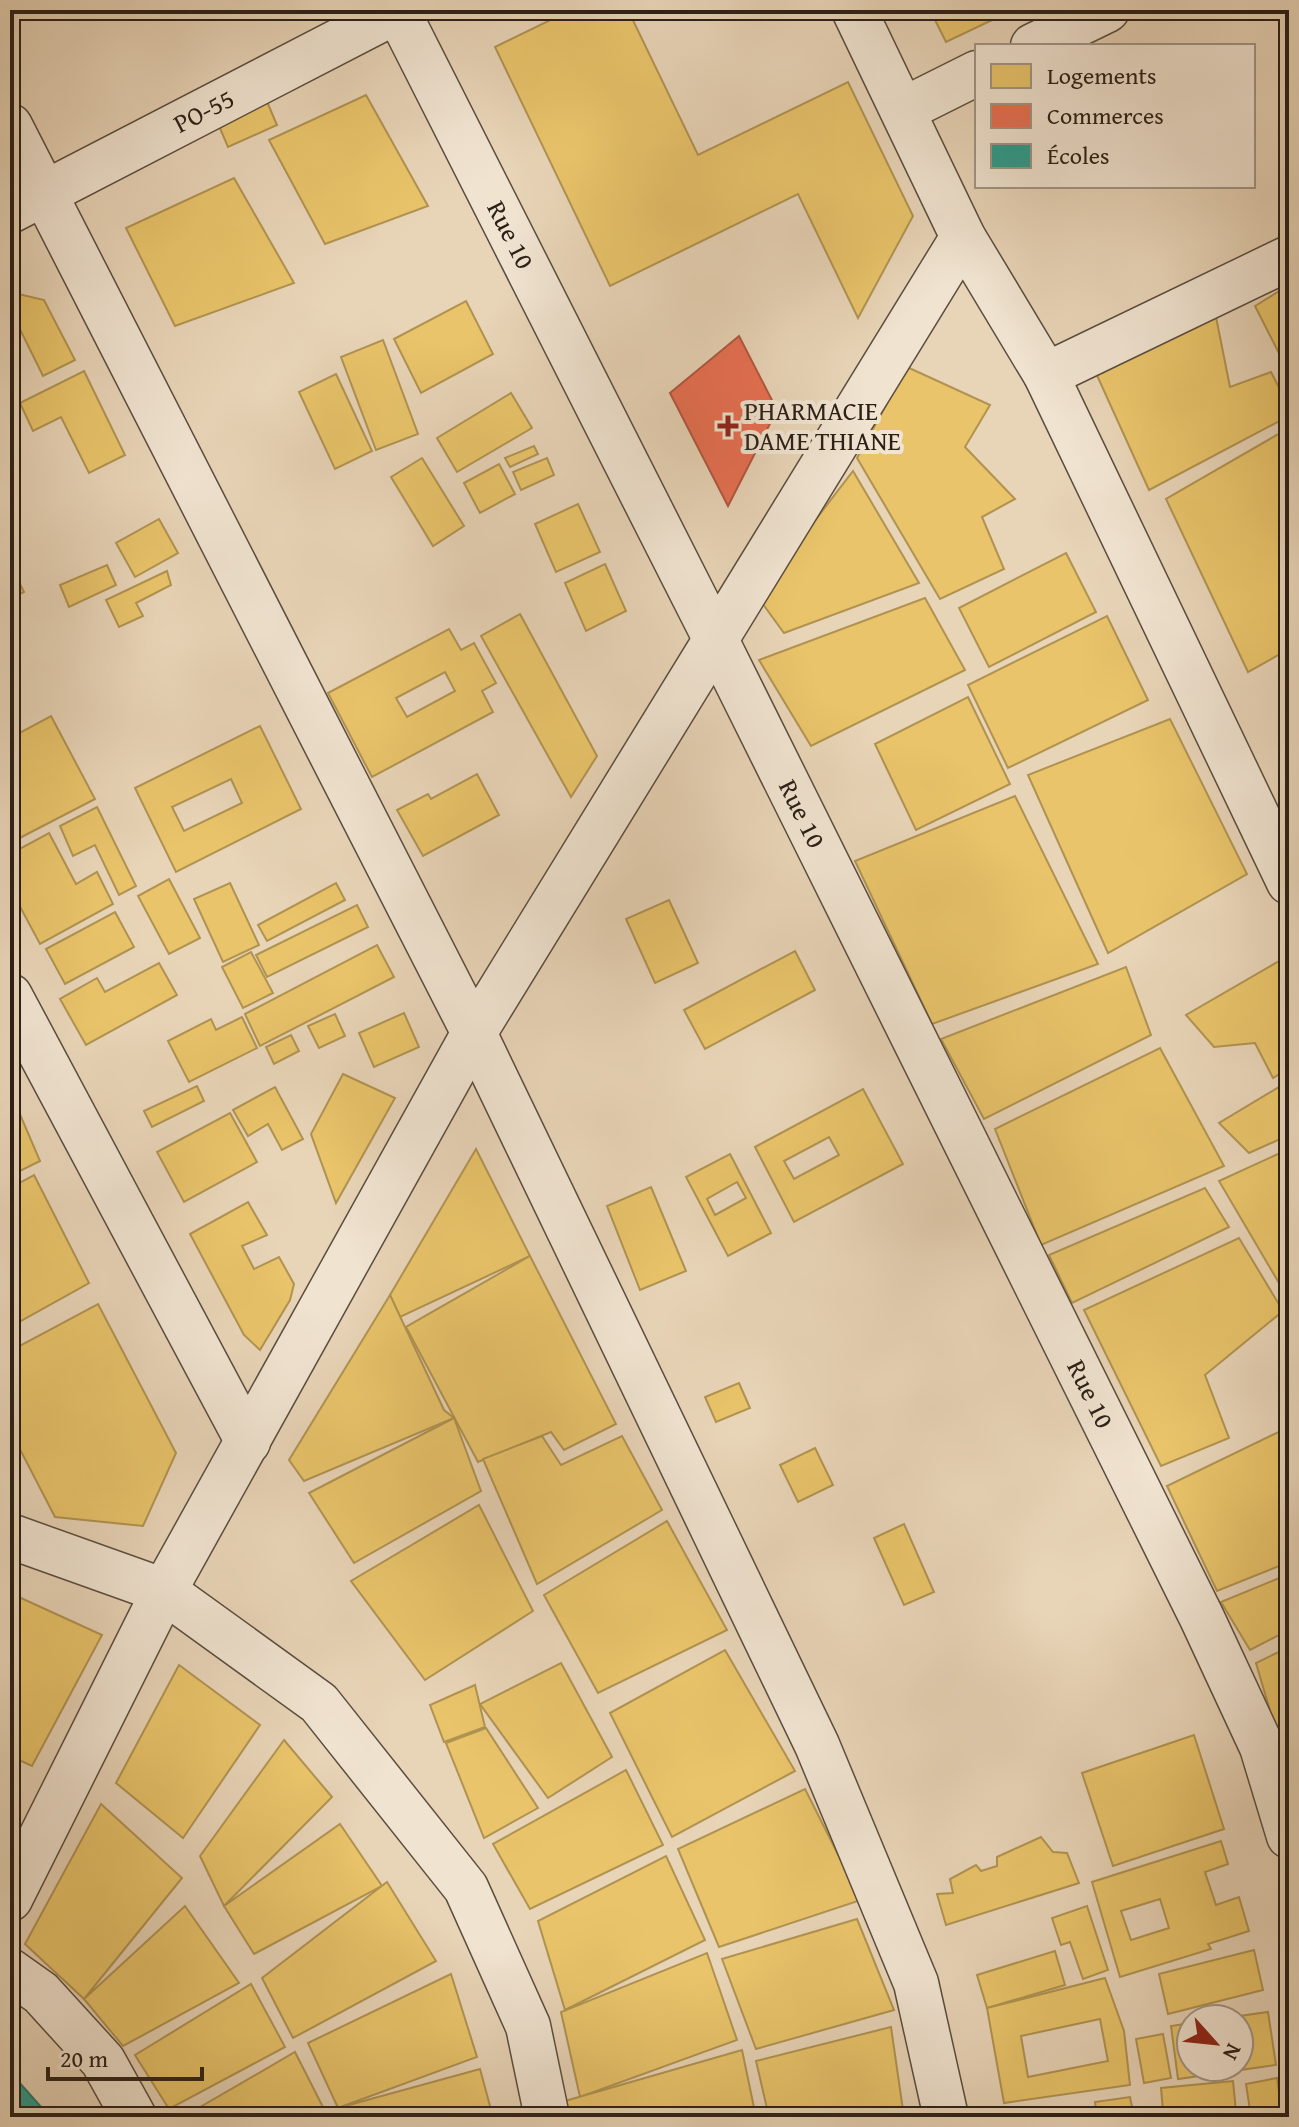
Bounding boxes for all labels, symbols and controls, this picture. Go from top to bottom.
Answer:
legend [975,44,1255,188]
text: Logements [1047,58,1157,93]
street label: PO-55 [166,79,241,142]
text: Commerces [1047,98,1164,133]
text: Écoles [1047,138,1110,173]
street label: Rue 10 [478,194,545,276]
place label: PHARMACIE DAME THIANE [744,391,901,460]
marker: PHARMACIE DAME THIANE [719,417,737,435]
street label: Rue 10 [769,772,836,854]
street label: Rue 10 [1058,1353,1125,1435]
north arrow [1175,2003,1255,2083]
scale bar [48,2031,202,2081]
text: N [1215,2038,1250,2066]
text: 20 m [60,2041,108,2076]

